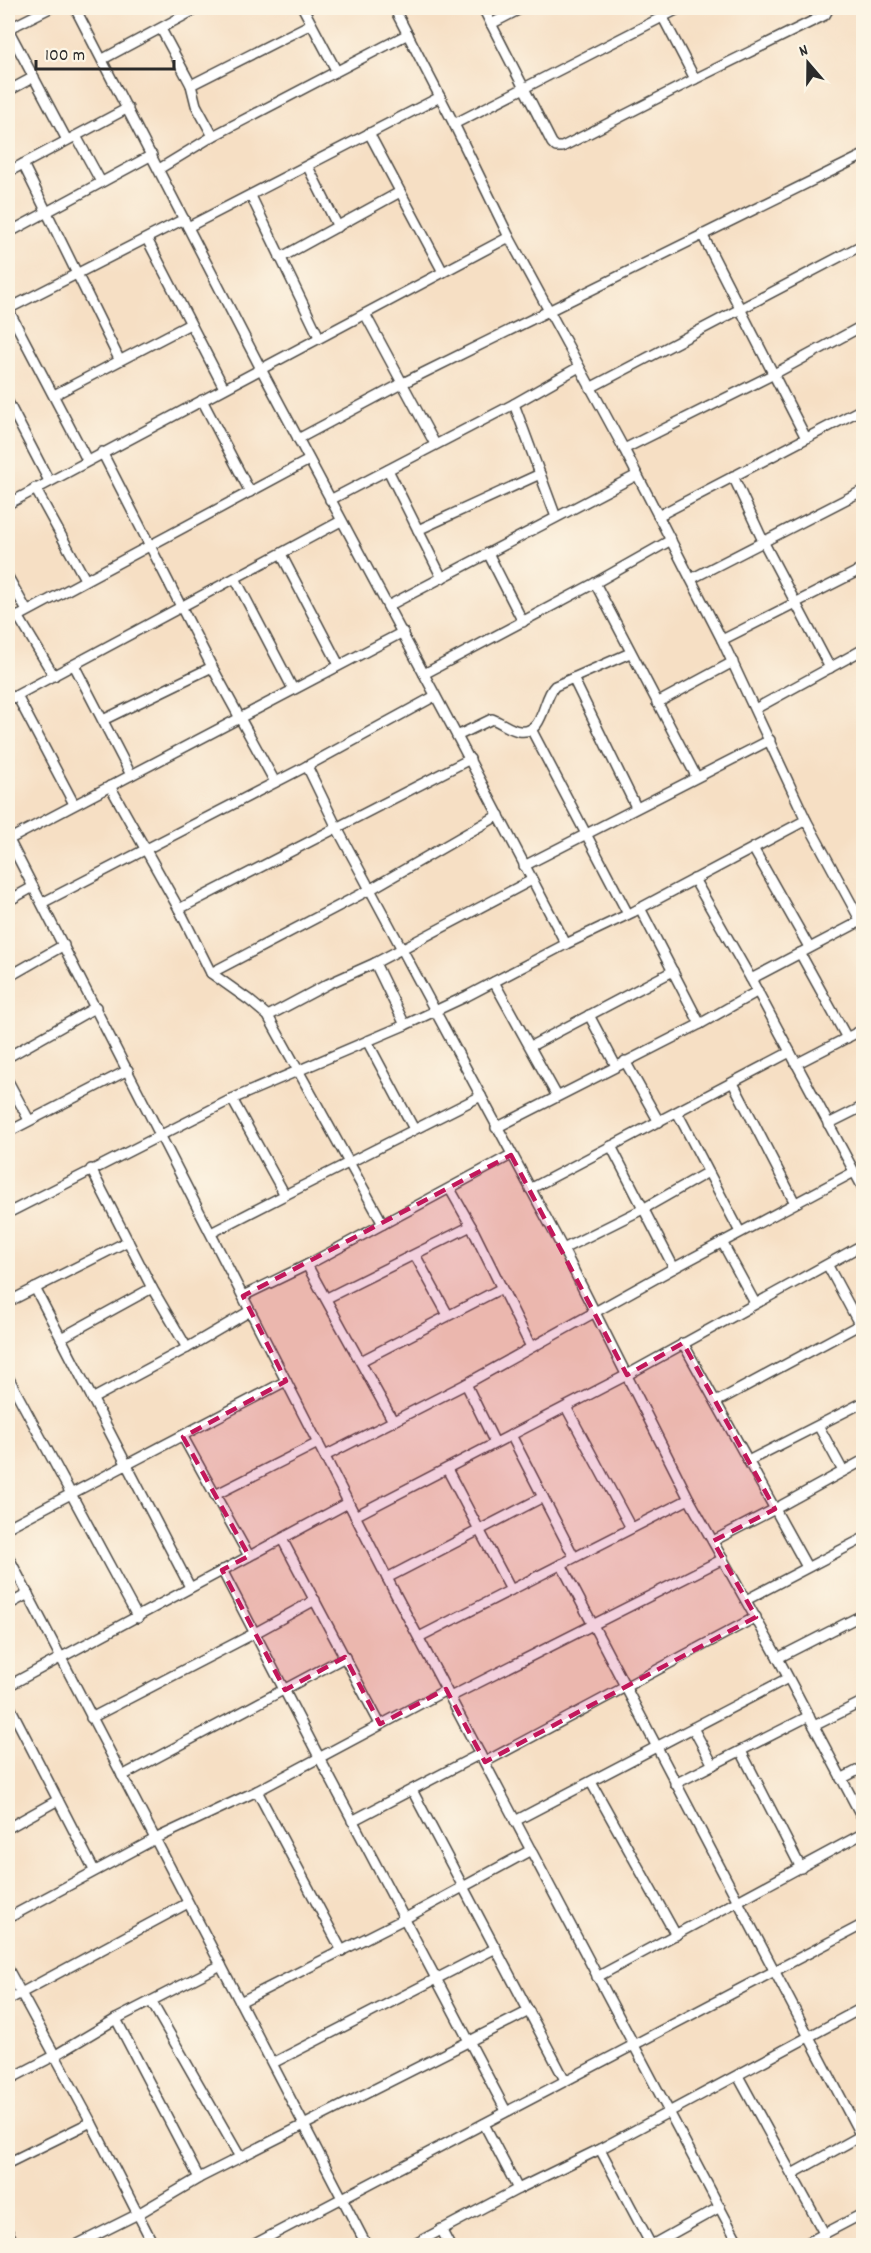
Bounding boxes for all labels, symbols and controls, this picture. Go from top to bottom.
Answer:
scale bar [36,33,174,71]
north arrow [778,33,838,93]
text: N [796,39,811,63]
text: 100 m [45,44,85,69]

